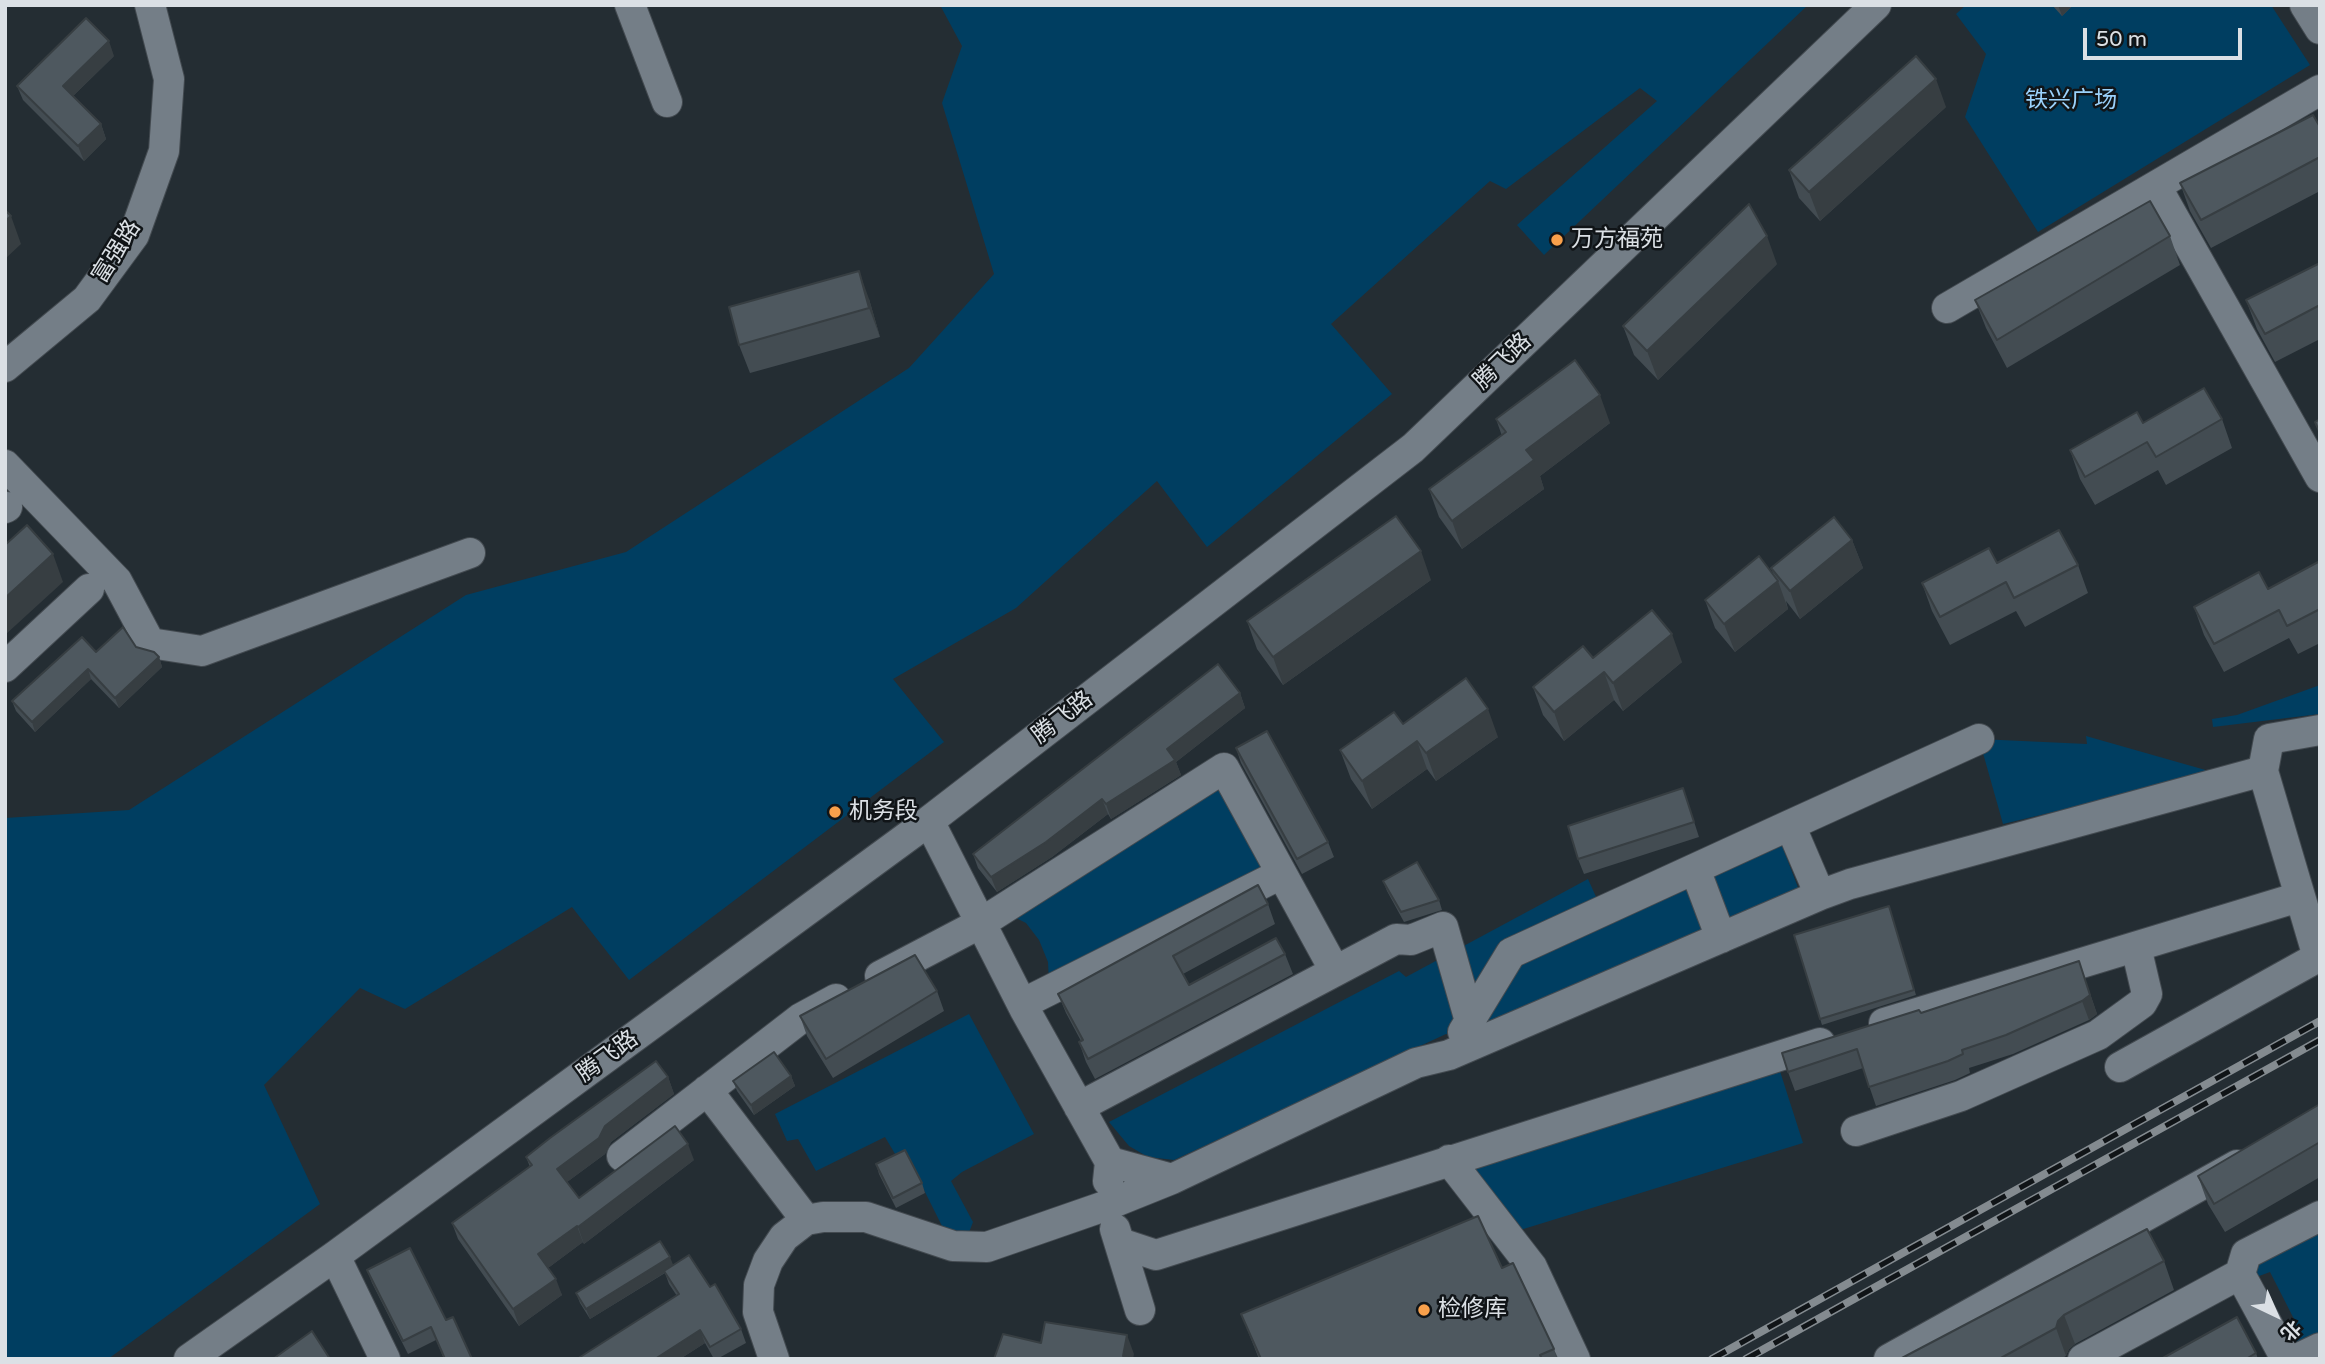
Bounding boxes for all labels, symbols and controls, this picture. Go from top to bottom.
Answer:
scale bar [2087,14,2246,58]
text: 50 m [2096,27,2147,52]
park label: 铁兴广场 [2025,87,2117,115]
street label: 富强路 [87,215,147,289]
place label: 万方福苑 [1571,226,1663,254]
marker: 万方福苑 [1549,232,1565,248]
street label: 腾飞路 [1469,328,1537,396]
street label: 腾飞路 [1027,686,1099,750]
place label: 机务段 [849,798,918,826]
marker: 机务段 [827,804,843,820]
street label: 腾飞路 [572,1026,644,1088]
north arrow [2241,1280,2311,1350]
place label: 检修库 [1438,1296,1507,1324]
marker: 检修库 [1416,1302,1432,1318]
text: 北 [2276,1316,2305,1345]

